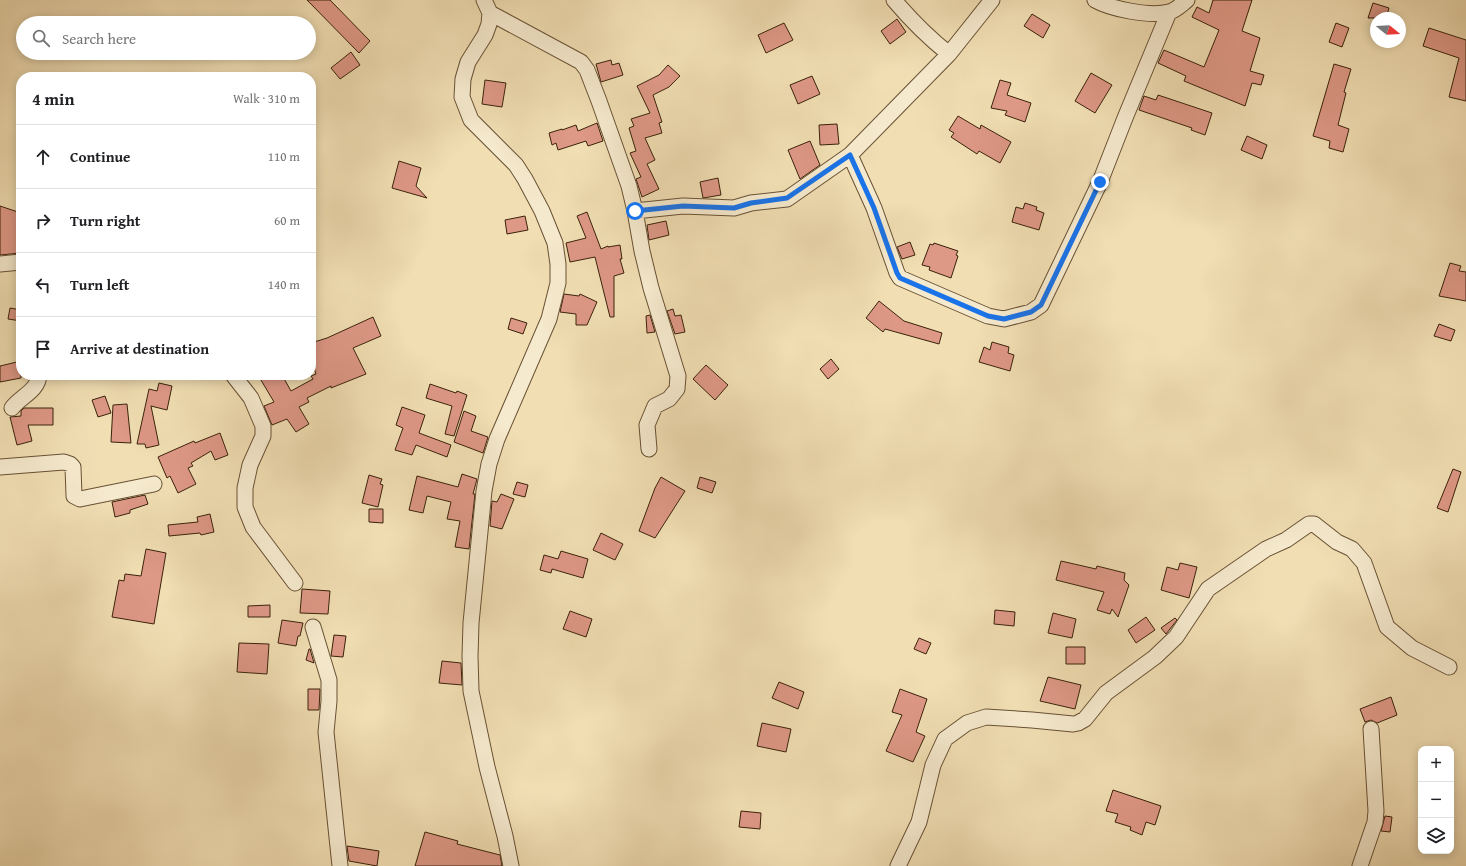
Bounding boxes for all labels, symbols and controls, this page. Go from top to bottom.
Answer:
north arrow [1370,12,1406,48]
search box [16,16,316,60]
icon: search [30,27,52,49]
text: Search here [62,28,136,49]
text: 4 min [32,86,74,111]
text: Walk · 310 m [233,89,300,108]
icon: ahead [32,146,54,168]
text: Continue [70,146,131,167]
text: 110 m [268,147,300,166]
route end [1091,173,1109,191]
route start [626,202,644,220]
icon: right [32,210,54,232]
text: Turn right [70,210,141,231]
text: 60 m [274,211,300,230]
icon: left [32,274,54,296]
text: Turn left [70,274,129,295]
text: 140 m [268,275,300,294]
icon: arrive [32,338,54,360]
text: Arrive at destination [70,338,209,359]
map controls [1418,746,1454,854]
button: + [1418,746,1454,782]
button: − [1418,782,1454,818]
button: layers [1418,818,1454,854]

